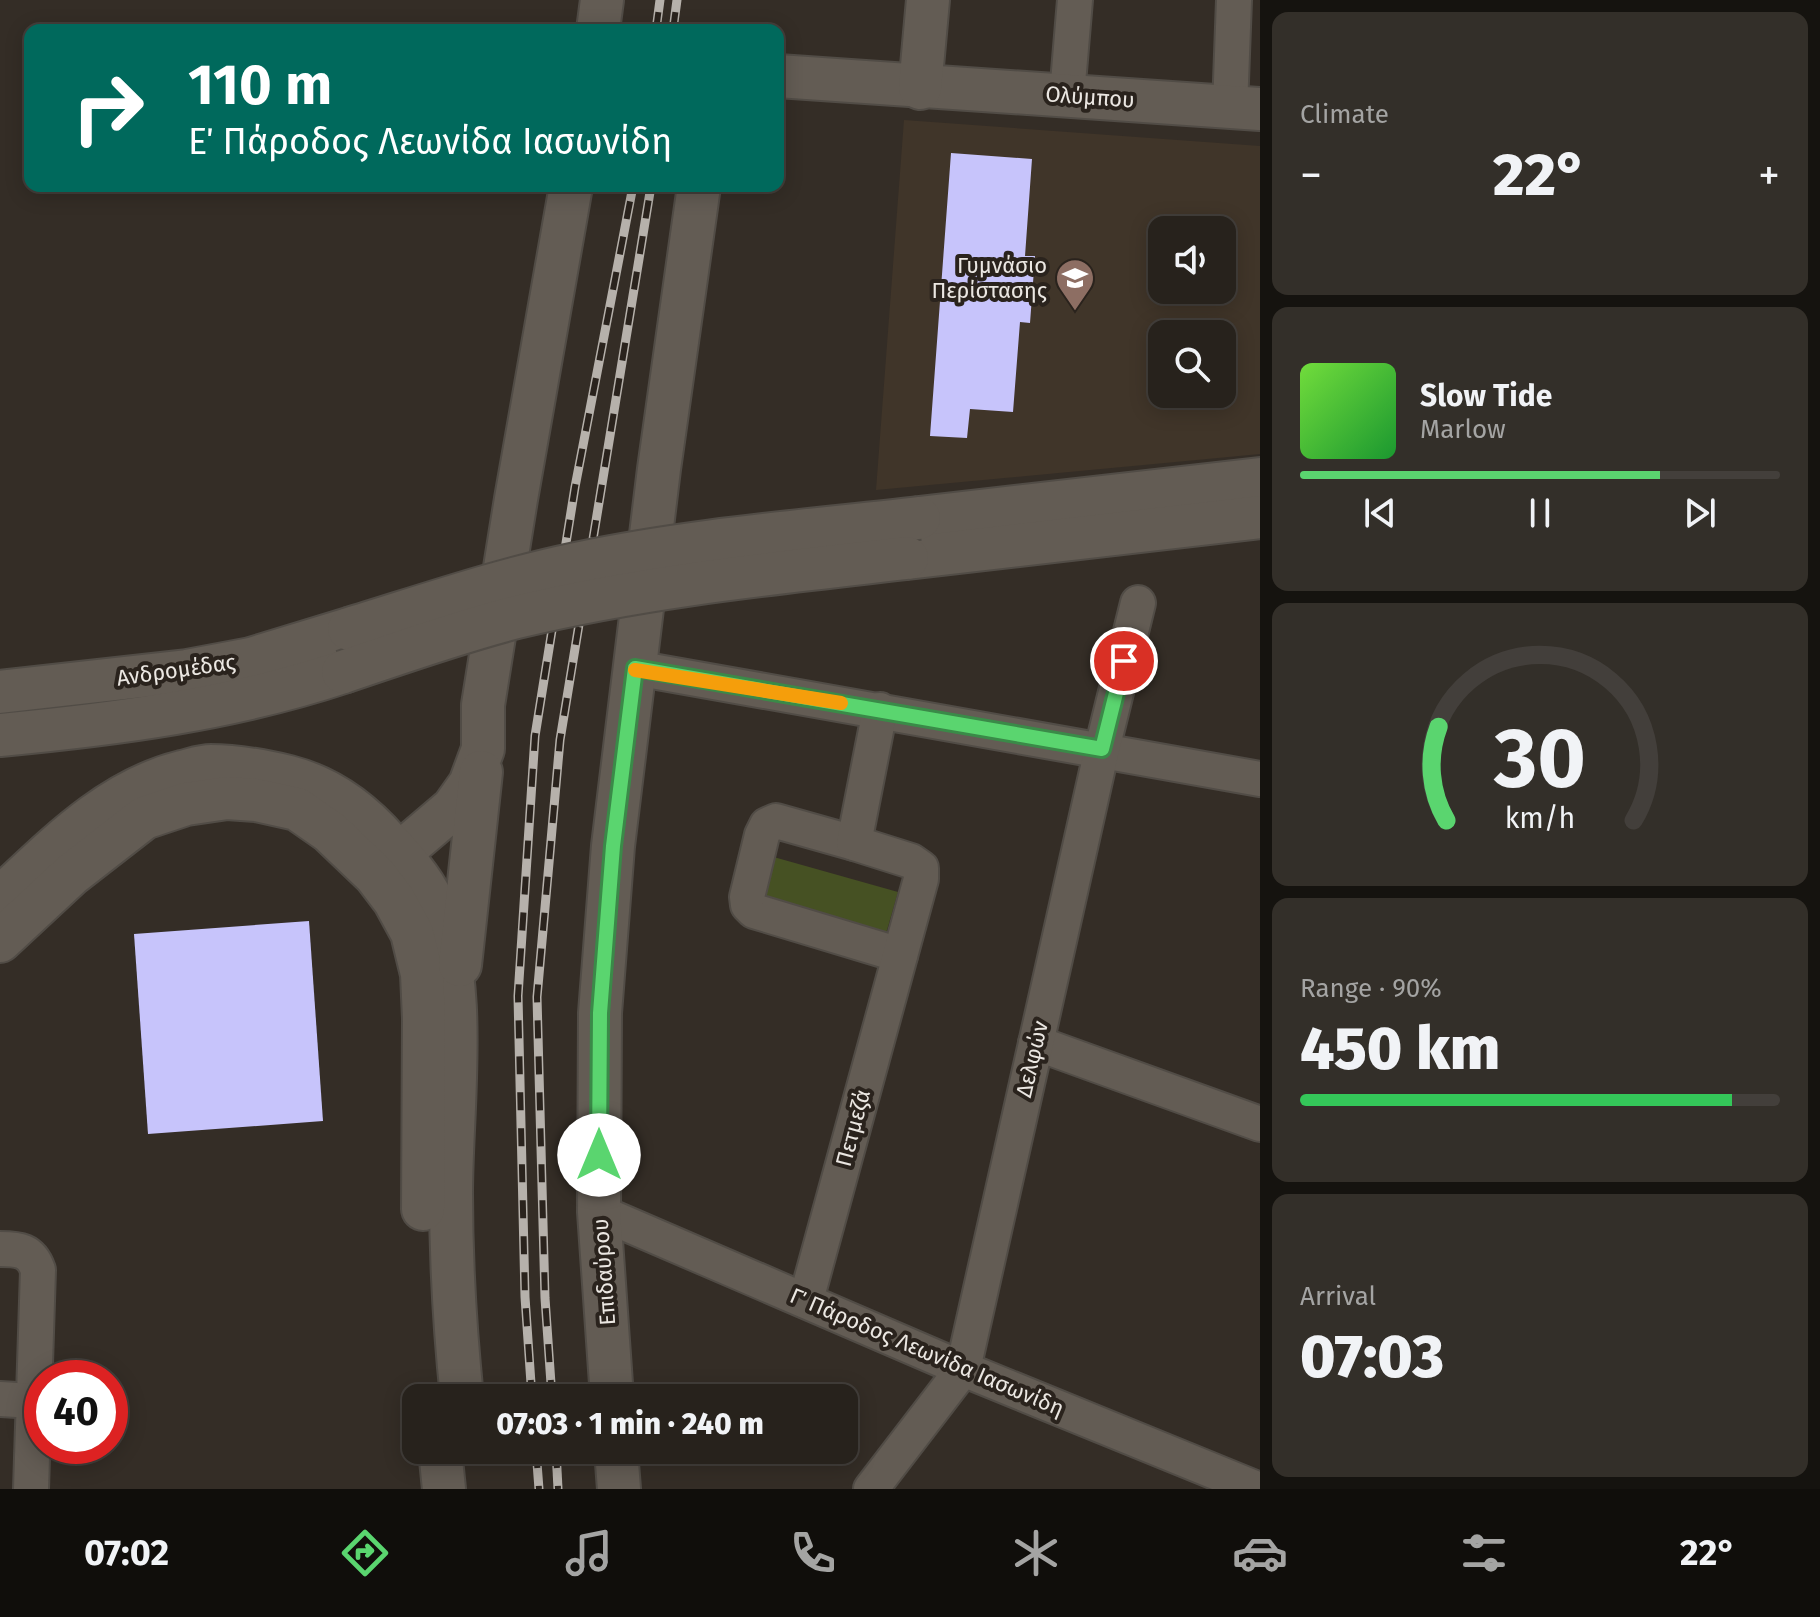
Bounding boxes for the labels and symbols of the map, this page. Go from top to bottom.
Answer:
street label: Ολύμπου [1045,80,1135,114]
place label: Γυμνάσιο Περίστασης [931,252,1047,304]
school or university icon: Γυμνάσιο Περίστασης [1054,257,1096,312]
pin [1090,627,1158,695]
street label: Ανδρομέδας [115,648,237,692]
street label: Δελφών [1010,1018,1054,1100]
street label: Πετμεζά [830,1086,876,1170]
position arrow [557,1113,641,1197]
street label: Επιδαύρου [587,1218,621,1326]
street label: Γ΄ Πάροδος Λεωνίδα Ιασωνίδη [786,1282,1068,1422]
speed limit sign: 40 [24,1360,128,1464]

